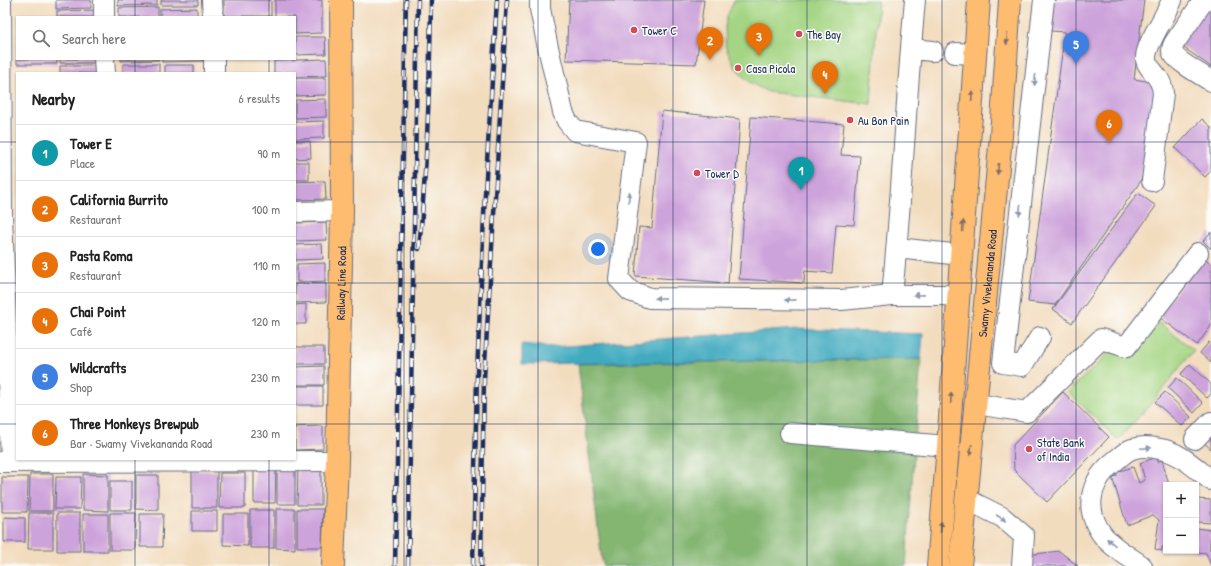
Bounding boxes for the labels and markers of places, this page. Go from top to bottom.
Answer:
place label: Tower C [642,22,677,39]
pin: 3 [746,23,772,56]
marker: Tower C [629,25,639,35]
place label: The Bay [807,26,841,43]
pin: 2 [697,27,723,60]
marker: The Bay [794,29,804,39]
pin: 5 [1063,31,1089,64]
place label: Casa Picola [746,60,796,77]
pin: 4 [812,61,838,94]
marker: Casa Picola [733,63,743,73]
pin: 6 [1096,110,1122,143]
place label: Au Bon Pain [858,112,909,129]
marker: Au Bon Pain [845,115,855,125]
pin: 1 [788,157,814,190]
place label: Tower D [705,165,739,182]
marker: Tower D [692,168,702,178]
place label: State Bank of India [1037,434,1084,465]
marker: State Bank of India [1024,444,1034,454]

